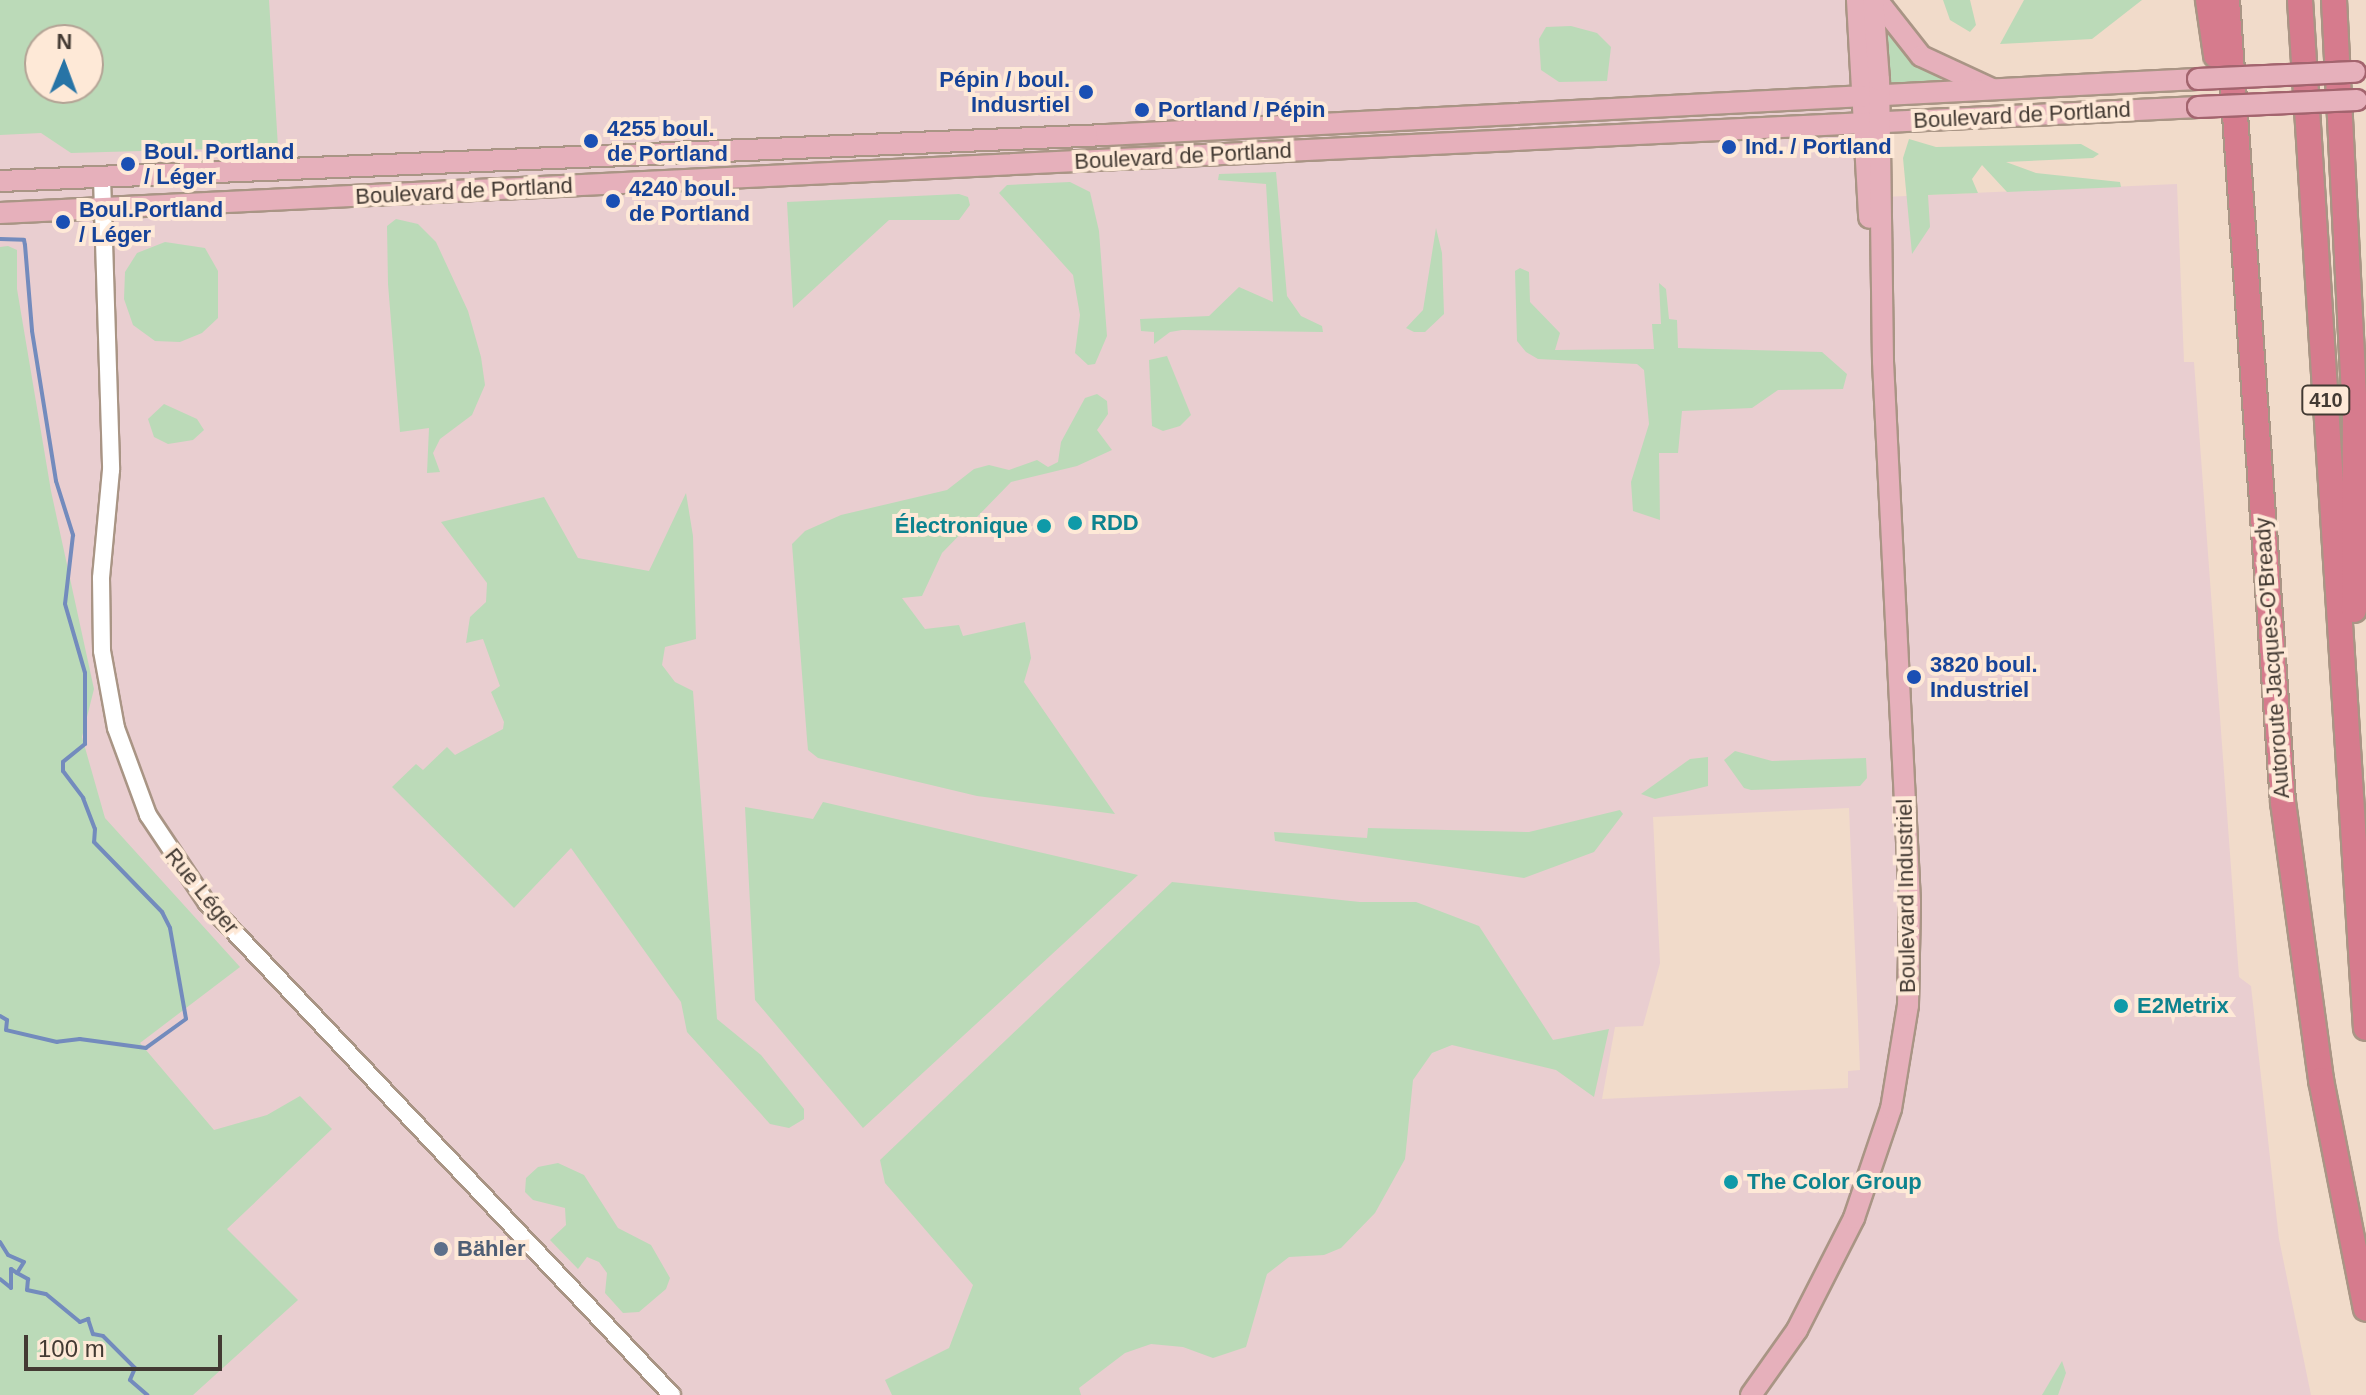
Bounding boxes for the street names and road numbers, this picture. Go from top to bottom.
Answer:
street label: Boulevard de Portland [1913,96,2131,134]
street label: Boulevard de Portland [1074,137,1292,175]
street label: Boulevard de Portland [355,172,573,210]
road number: 410 [2300,384,2352,416]
street label: Autoroute Jacques-O'Bready [2249,517,2295,799]
street label: Boulevard Industriel [1891,799,1921,993]
street label: Rue Léger [159,843,245,939]

